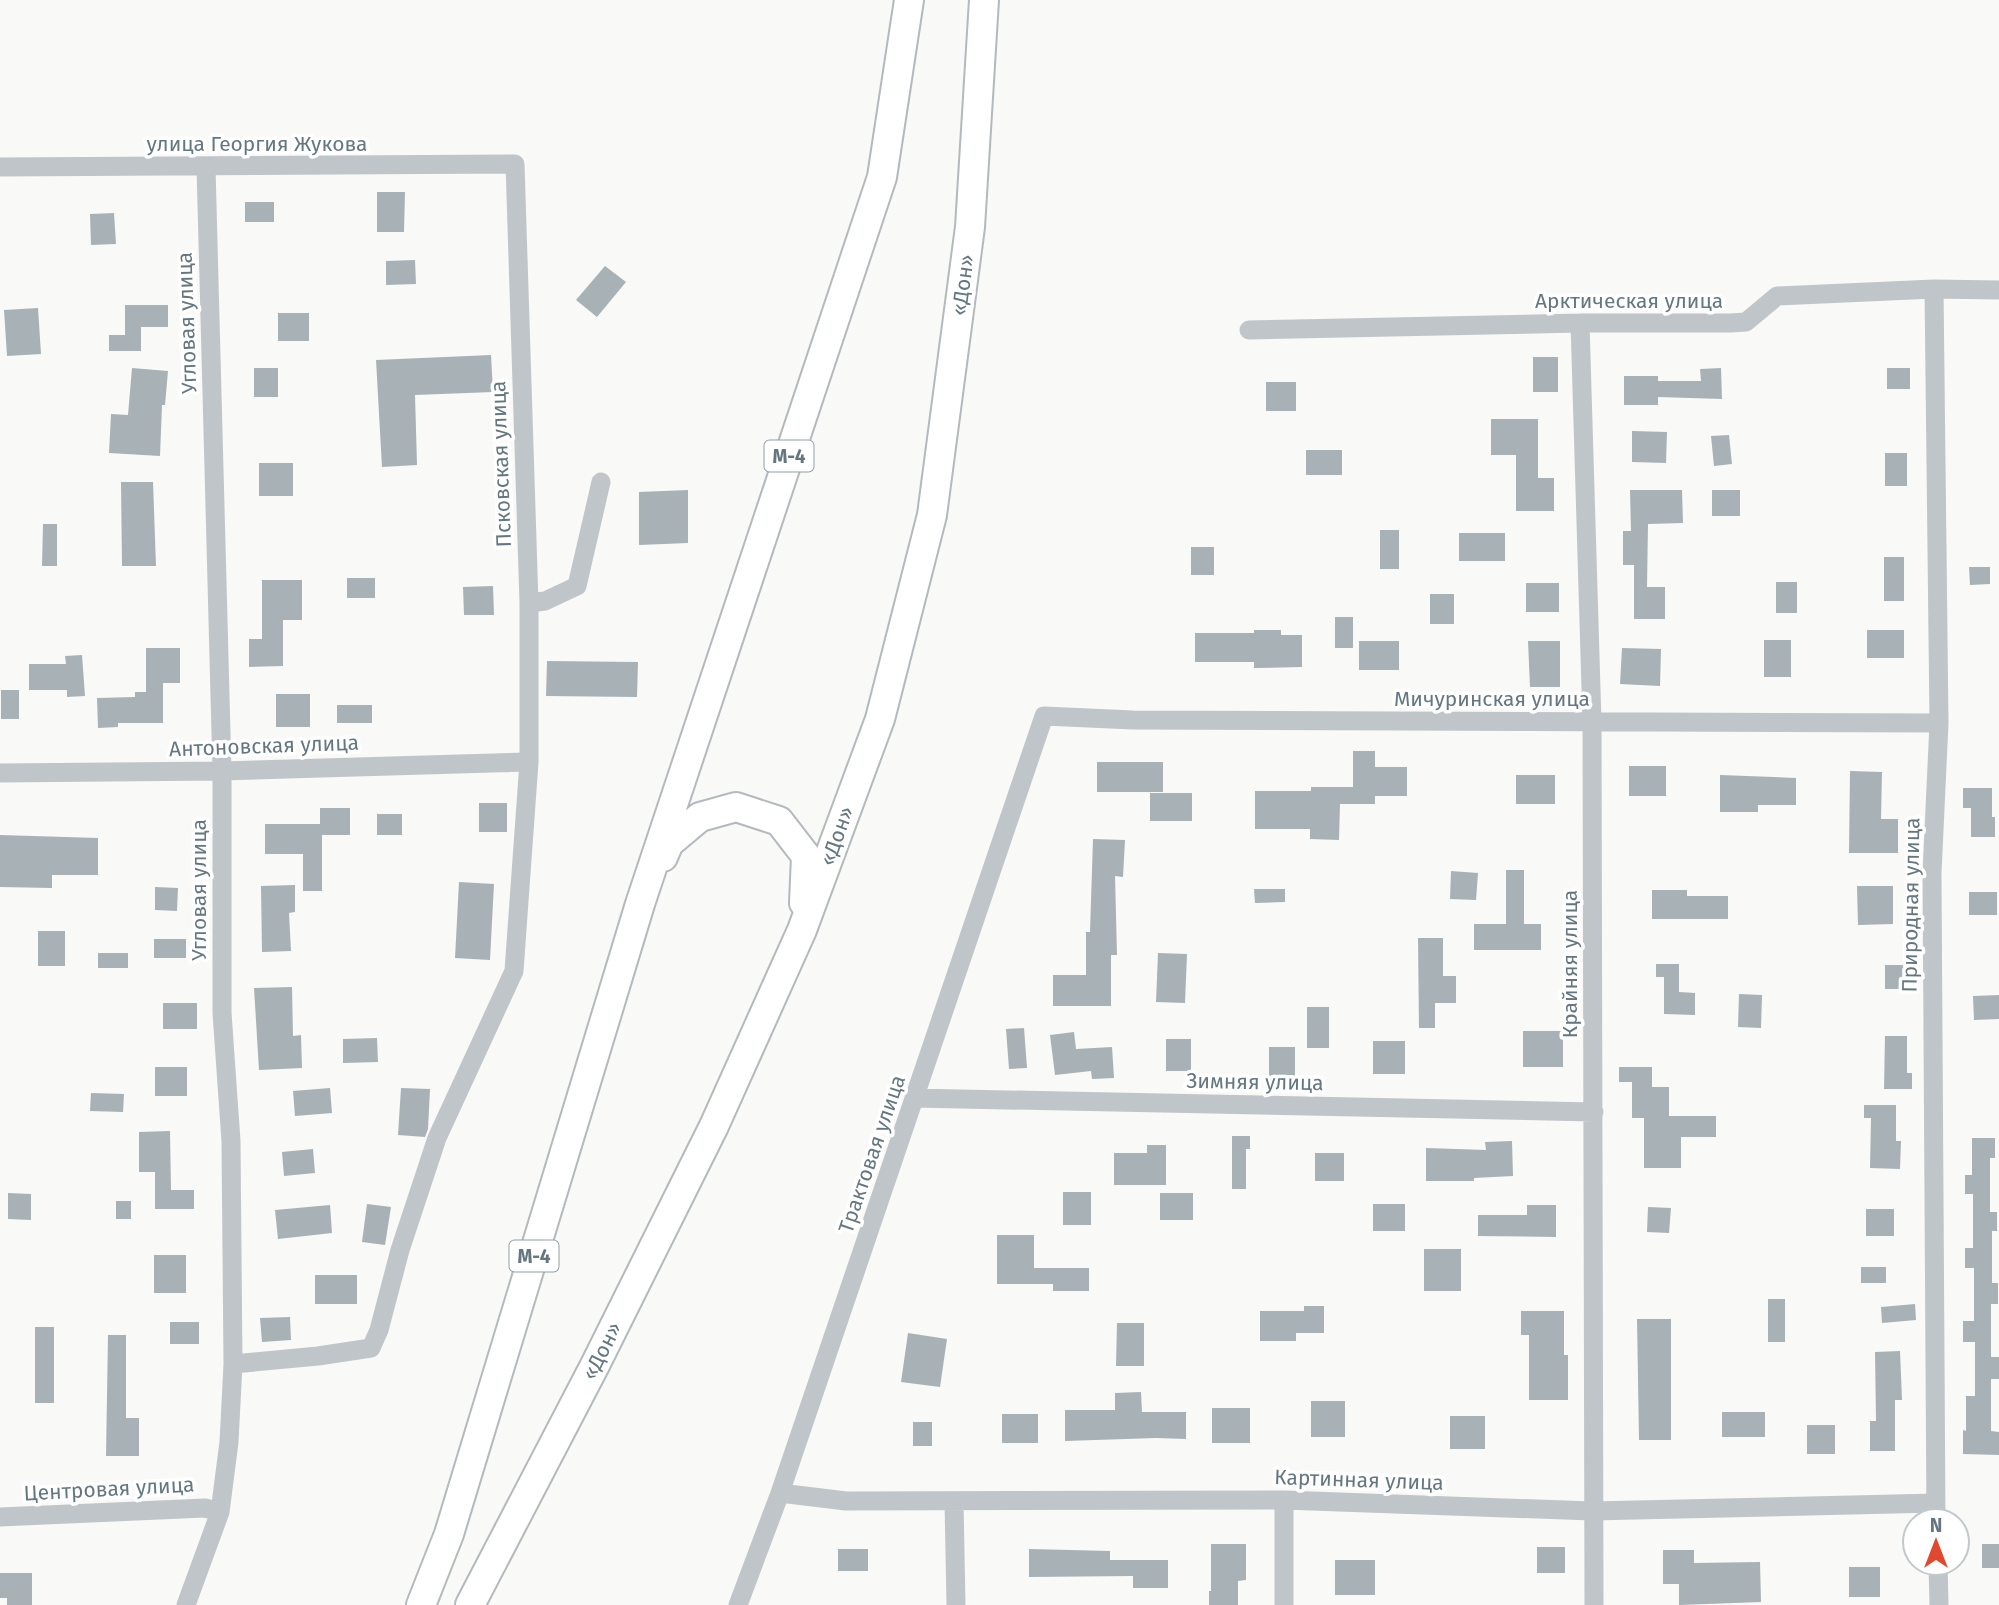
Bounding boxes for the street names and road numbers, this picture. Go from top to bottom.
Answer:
street label: улица Георгия Жукова [147,131,367,157]
street label: Угловая улица [172,252,202,394]
street label: «Дон» [946,253,980,317]
street label: Арктическая улица [1535,288,1723,314]
street label: Псковская улица [485,380,517,548]
road number: М-4 [764,440,814,471]
street label: Мичуринская улица [1394,686,1590,712]
street label: Антоновская улица [169,730,359,762]
street label: «Дон» [814,803,860,869]
street label: Природная улица [1896,817,1926,993]
street label: Угловая улица [186,819,212,961]
street label: Крайняя улица [1557,890,1583,1038]
street label: Зимняя улица [1186,1068,1324,1096]
street label: Трактовая улица [833,1072,911,1236]
road number: М-4 [510,1240,558,1272]
street label: «Дон» [576,1318,628,1384]
street label: Картинная улица [1274,1464,1444,1496]
street label: Центровая улица [23,1472,195,1506]

